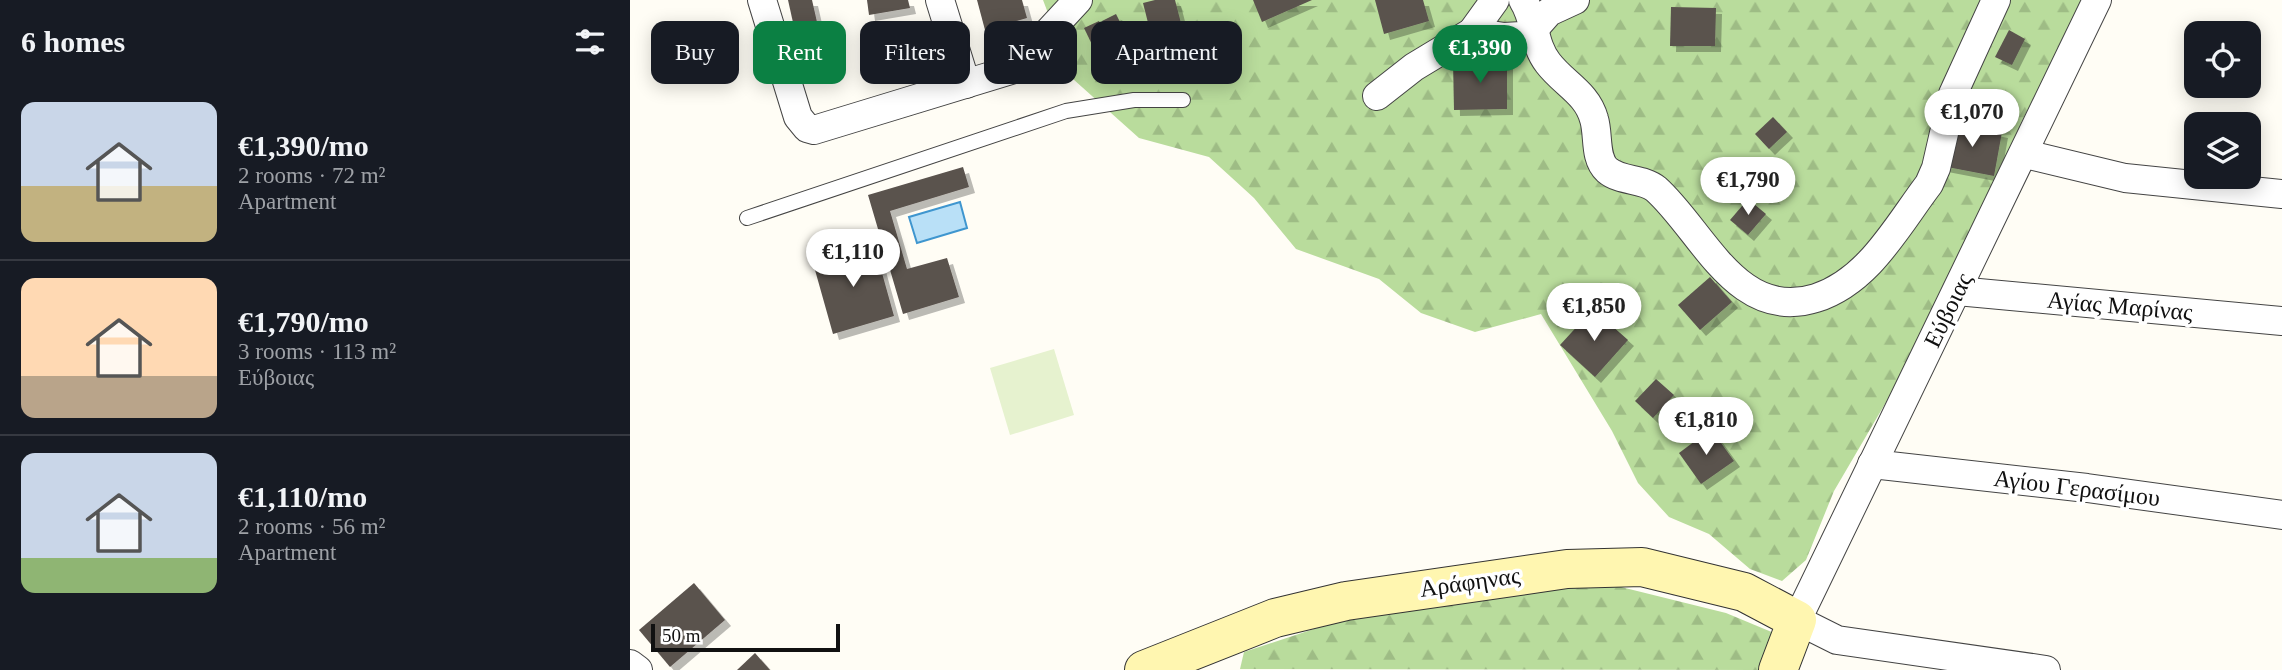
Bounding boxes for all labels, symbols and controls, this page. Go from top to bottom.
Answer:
chip: Buy [651,21,739,84]
chip: Rent [753,21,846,84]
chip: Filters [860,21,970,84]
chip: New [984,21,1077,84]
chip: Apartment [1091,21,1242,84]
map controls [2184,21,2261,189]
button: locate [2184,21,2261,98]
icon: filters [571,23,609,61]
text: 6 homes [21,25,125,58]
pin: €1,390 [1423,25,1537,85]
text: €1,390 [1448,35,1512,60]
pin: €1,070 [1915,90,2029,149]
text: €1,070 [1940,99,2004,124]
button: layers [2184,112,2261,189]
text: €1,390/mo [238,129,369,162]
icon: home [77,130,161,214]
pin: €1,790 [1691,158,1805,217]
text: 2 rooms · 72 m² [238,163,385,188]
text: €1,790 [1716,167,1780,192]
text: Apartment [238,189,336,214]
pin: €1,110 [796,230,910,289]
text: €1,110 [822,239,884,264]
street label: Εύβοιας [1919,268,1977,351]
pin: €1,850 [1537,284,1651,343]
street label: Αγίας Μαρίνας [2046,287,2194,325]
text: €1,850 [1562,293,1626,318]
text: €1,790/mo [238,305,369,338]
icon: home [77,306,161,390]
text: 3 rooms · 113 m² [238,339,396,364]
text: Εύβοιας [238,365,314,390]
pin: €1,810 [1649,398,1763,457]
text: €1,810 [1674,407,1738,432]
street label: Αγίου Γερασίμου [1992,465,2162,511]
text: €1,110/mo [238,480,367,513]
icon: home [77,481,161,565]
text: 2 rooms · 56 m² [238,514,385,539]
text: Apartment [238,540,336,565]
street label: Αράφηνας [1418,562,1522,602]
scale bar [651,621,840,653]
text: 50 m [662,625,701,646]

